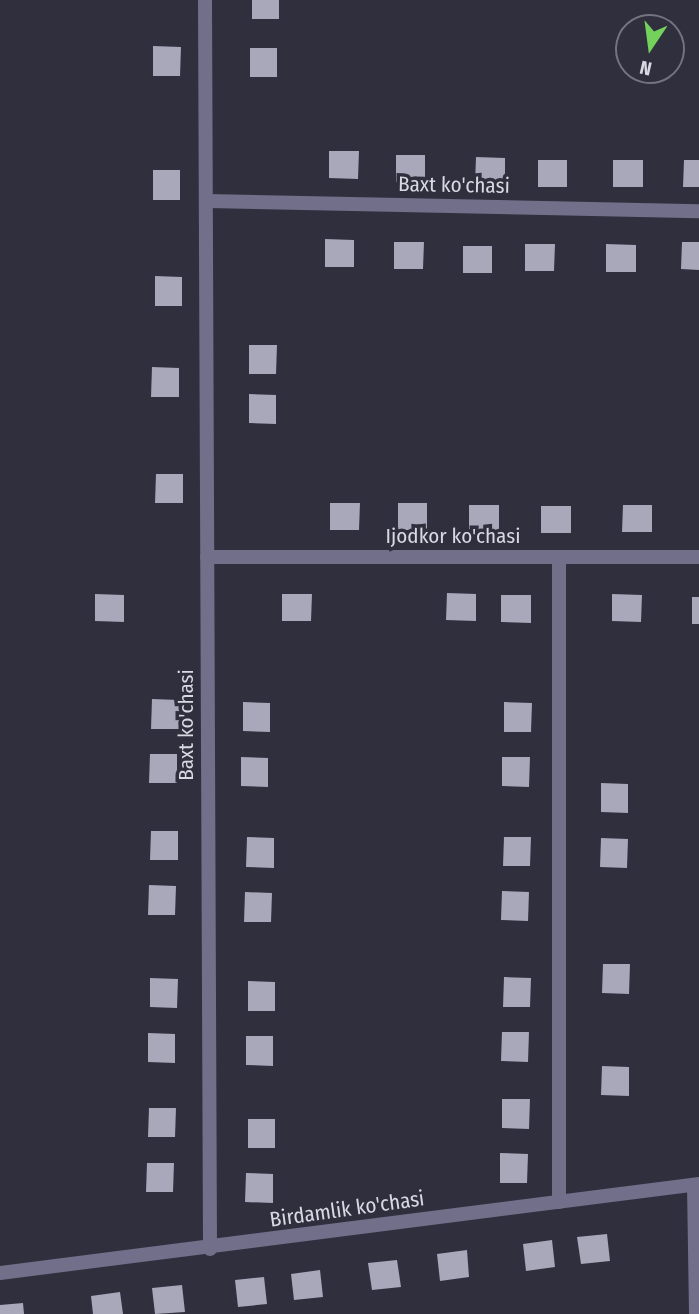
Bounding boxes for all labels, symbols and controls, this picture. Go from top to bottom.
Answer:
north arrow [615,14,685,84]
text: N [637,56,654,80]
street label: Baxt ko'chasi [398,171,510,199]
street label: Ijodkor ko'chasi [386,523,520,549]
street label: Baxt ko'chasi [173,669,199,781]
street label: Birdamlik ko'chasi [268,1186,426,1232]

